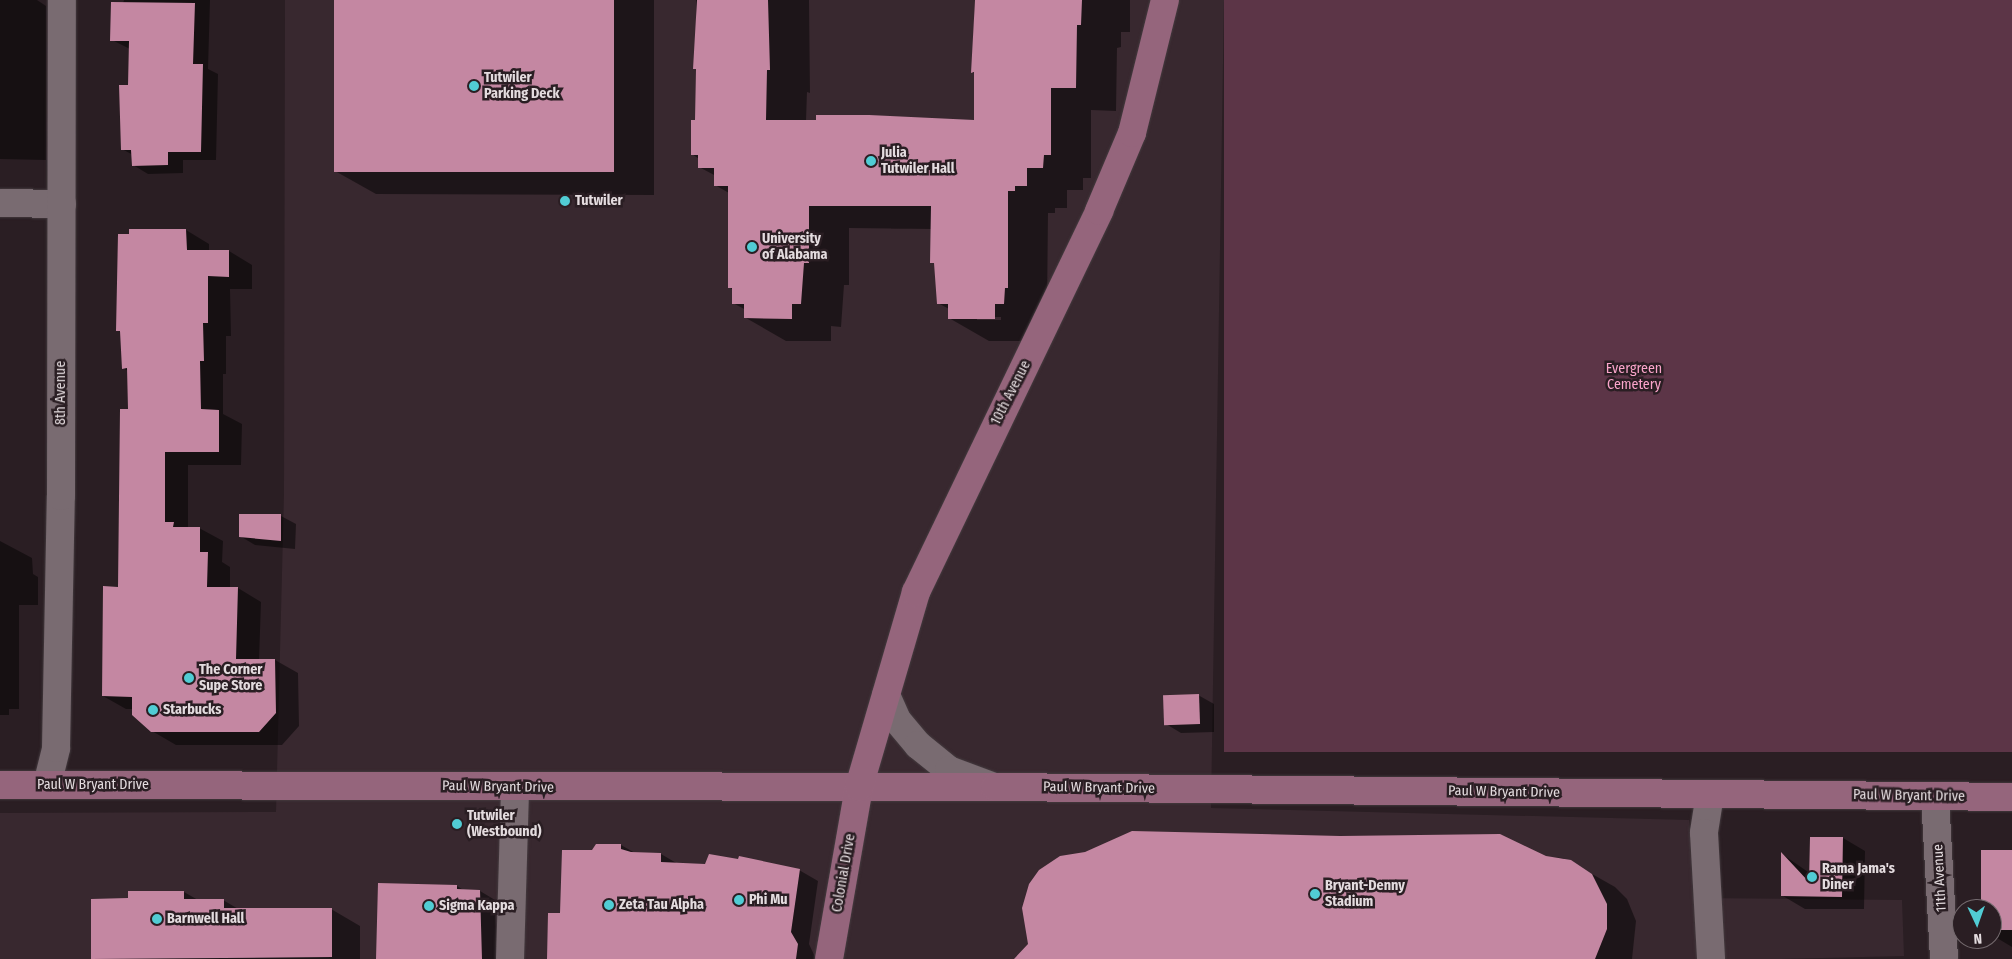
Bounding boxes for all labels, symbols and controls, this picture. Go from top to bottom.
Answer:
place label: Tutwiler Parking Deck [484,70,560,102]
marker: Tutwiler Parking Deck [468,80,480,92]
place label: Julia Tutwiler Hall [881,145,955,178]
marker: Julia Tutwiler Hall [865,155,877,167]
place label: Tutwiler [575,193,623,209]
marker: Tutwiler [559,195,571,207]
place label: University of Alabama [762,231,827,264]
marker: University of Alabama [746,241,758,253]
street label: 10th Avenue [988,358,1034,428]
street label: 8th Avenue [53,361,69,425]
park label: Evergreen Cemetery [1606,361,1662,394]
place label: The Corner Supe Store [199,662,262,694]
marker: The Corner Supe Store [183,672,195,684]
place label: Starbucks [163,702,221,718]
marker: Starbucks [147,704,159,716]
street label: Paul W Bryant Drive [37,777,149,793]
street label: Paul W Bryant Drive [442,778,554,796]
street label: Paul W Bryant Drive [1043,779,1155,797]
street label: Paul W Bryant Drive [1448,783,1560,801]
street label: Paul W Bryant Drive [1853,787,1965,805]
place label: Tutwiler (Westbound) [467,808,542,840]
marker: Tutwiler (Westbound) [451,818,463,830]
street label: Colonial Drive [829,832,859,914]
street label: 11th Avenue [1930,844,1950,912]
place label: Rama Jama's Diner [1822,861,1895,894]
marker: Rama Jama's Diner [1806,871,1818,883]
place label: Bryant-Denny Stadium [1325,878,1405,910]
marker: Bryant-Denny Stadium [1309,888,1321,900]
place label: Phi Mu [749,892,788,908]
marker: Phi Mu [733,894,745,906]
place label: Zeta Tau Alpha [619,897,704,913]
place label: Sigma Kappa [439,898,514,914]
marker: Zeta Tau Alpha [603,899,615,911]
north arrow [1952,899,2002,949]
marker: Sigma Kappa [423,900,435,912]
place label: Barnwell Hall [167,911,244,927]
marker: Barnwell Hall [151,913,163,925]
text: N [1973,930,1982,947]

